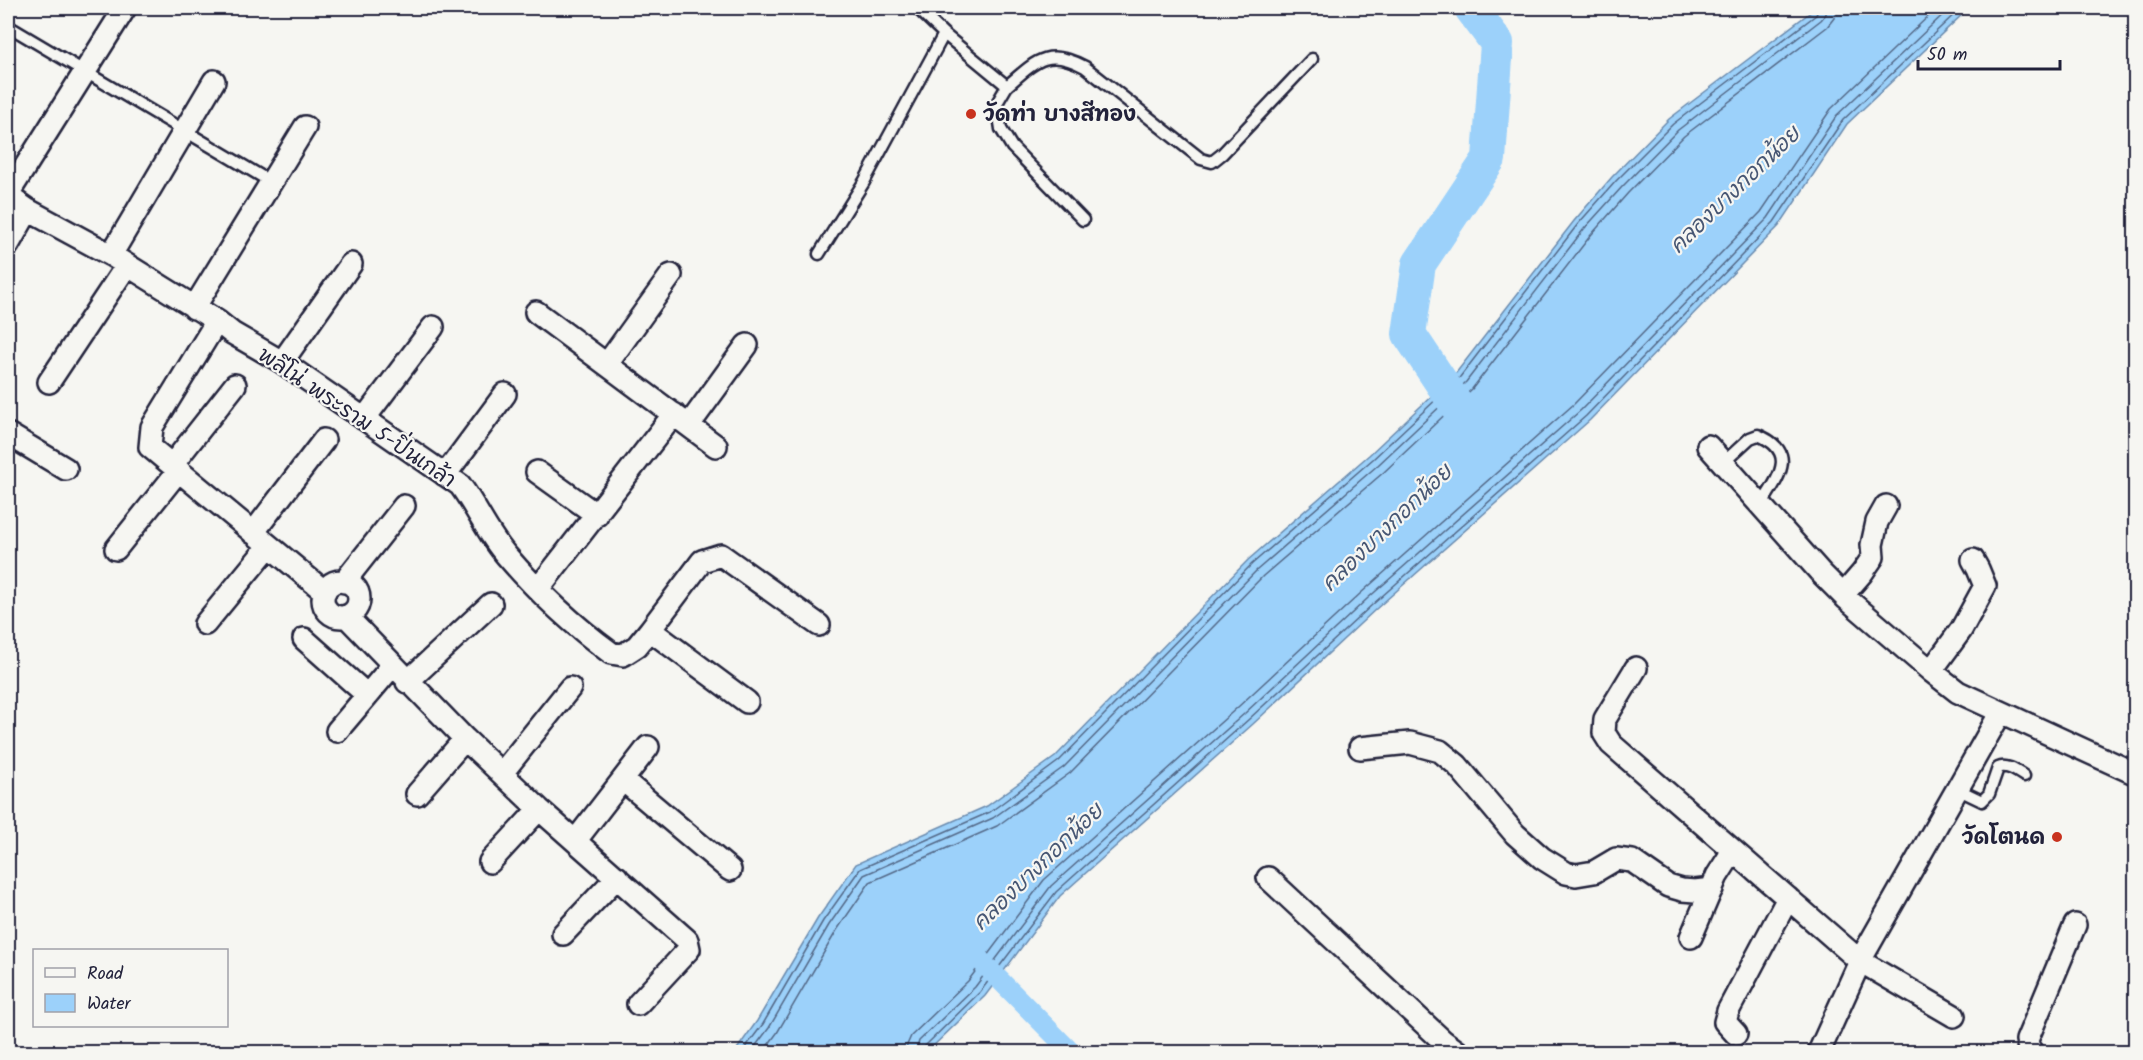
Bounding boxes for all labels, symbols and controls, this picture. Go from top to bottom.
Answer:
scale bar [1918,33,2060,71]
text: 50 m [1927,41,1967,70]
place label: วัดท่า บางสีทอง [983,99,1136,132]
marker: วัดท่า บางสีทอง [964,107,978,121]
water label: คลองบางกอกน้อย [1662,117,1811,263]
street label: พลีโน่ พระราม 5-ปิ่นเกล้า [250,338,463,497]
water label: คลองบางกอกน้อย [1314,455,1463,601]
water label: คลองบางกอกน้อย [965,794,1114,940]
place label: วัดโตนด [1962,822,2045,855]
marker: วัดโตนด [2050,830,2064,844]
legend [33,949,228,1027]
text: Road [87,960,124,989]
text: Water [87,990,132,1019]

